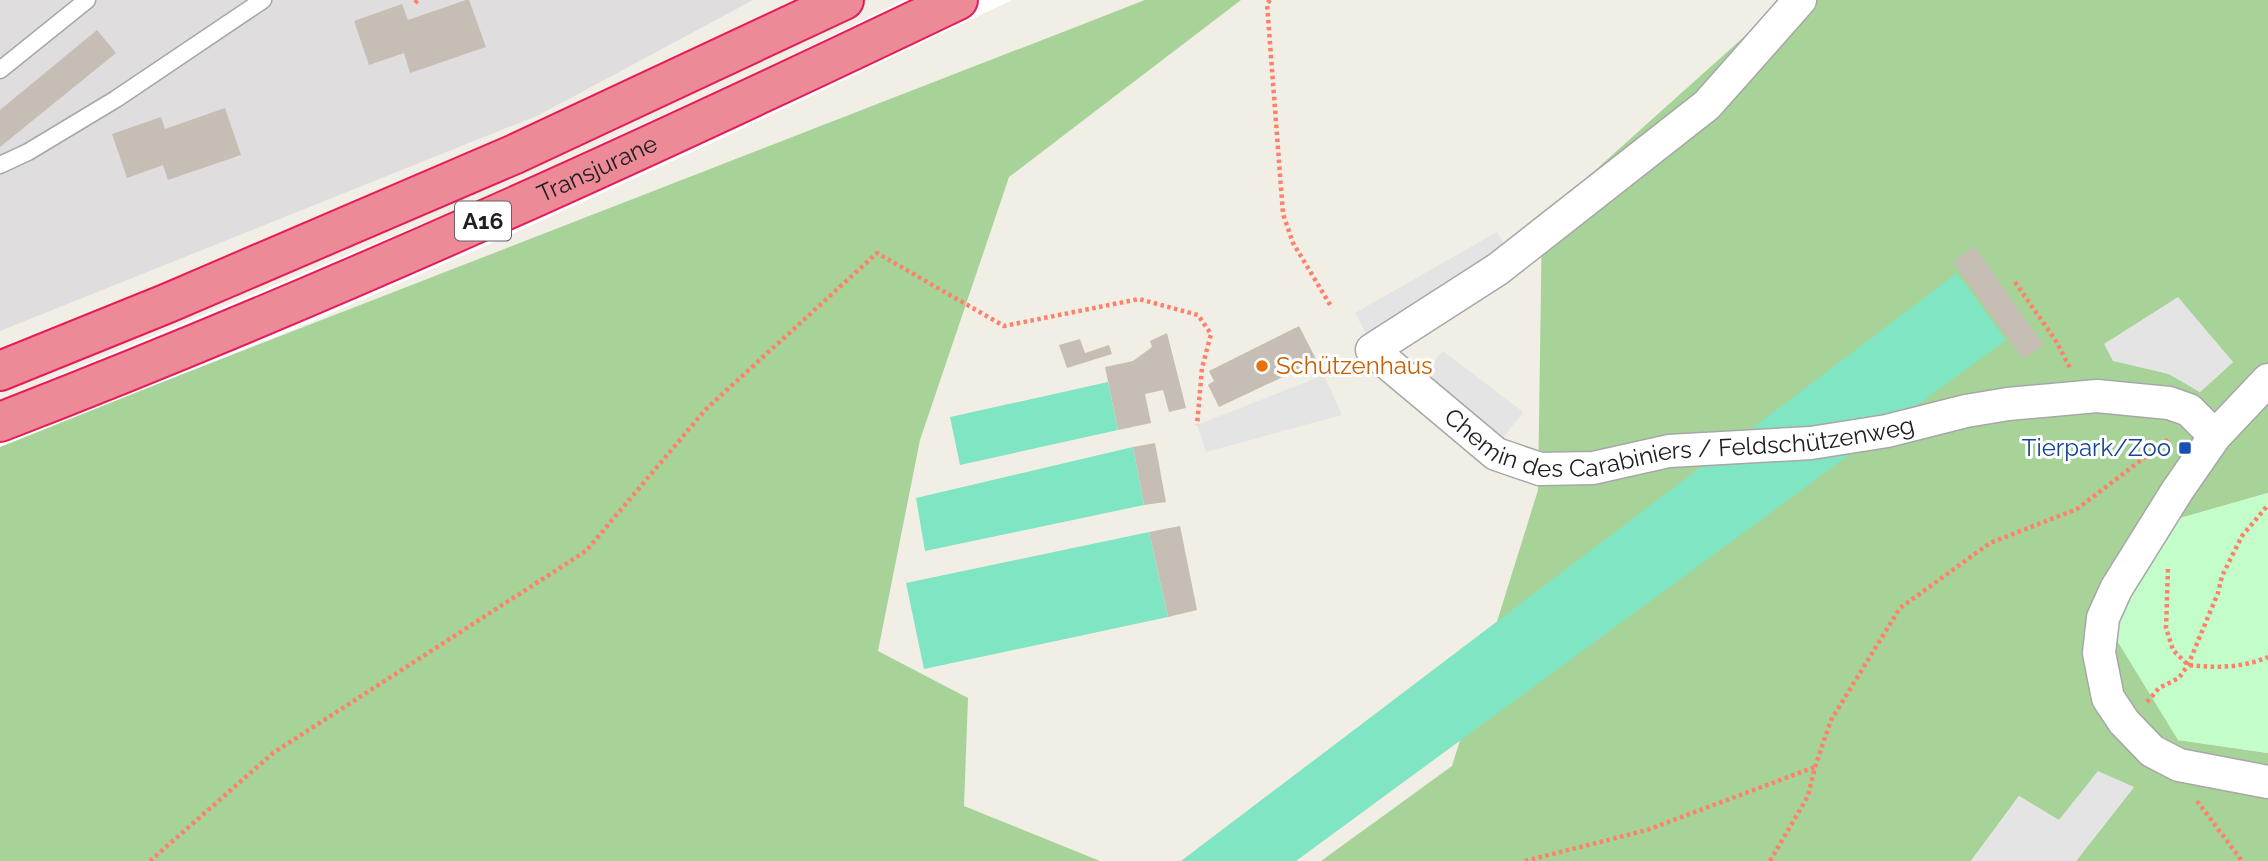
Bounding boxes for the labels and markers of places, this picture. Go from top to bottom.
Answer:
place label: Schützenhaus [1276,351,1433,380]
marker: Schützenhaus [1254,358,1270,374]
place label: Tierpark/Zoo [2022,433,2171,462]
marker: Tierpark/Zoo [2177,440,2193,456]

